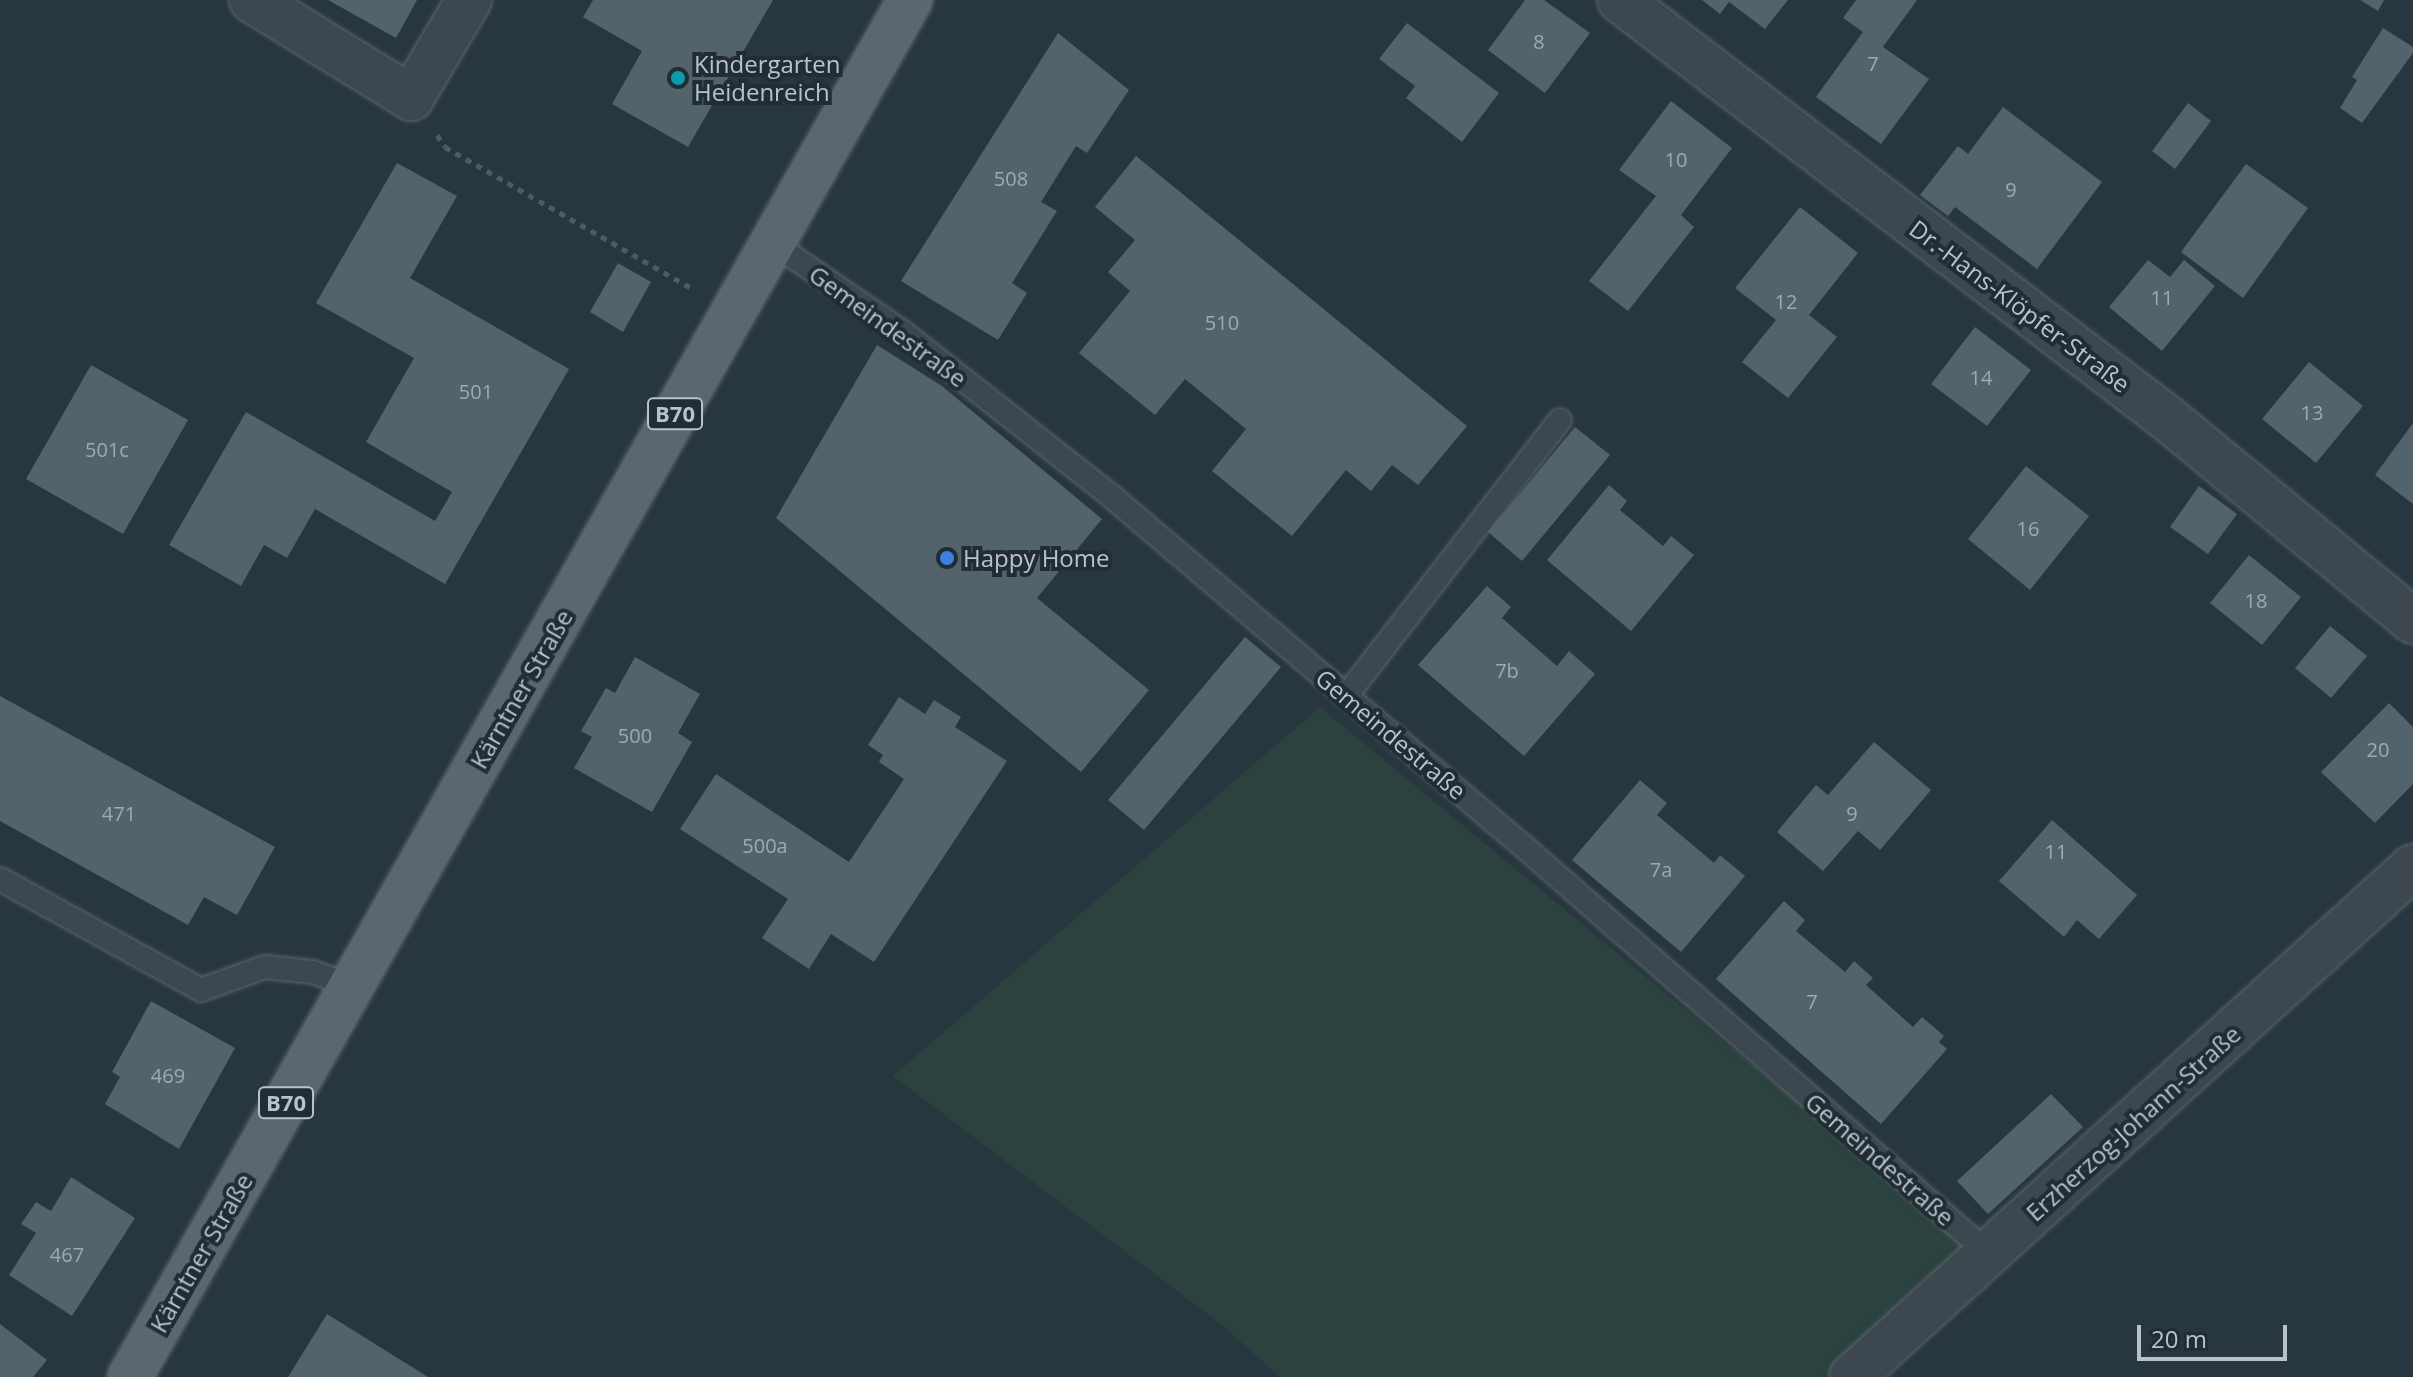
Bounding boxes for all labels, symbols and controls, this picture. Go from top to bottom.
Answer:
house number: 8 [1533,29,1545,53]
place label: Kindergarten Heidenreich [694,50,840,106]
house number: 7 [1867,51,1879,75]
marker: Kindergarten Heidenreich [669,69,687,87]
house number: 10 [1665,147,1687,171]
house number: 508 [994,166,1028,190]
house number: 9 [2005,177,2017,201]
street label: Dr.-Hans-Klöpfer-Straße [1904,214,2136,398]
street label: Gemeindestraße [804,259,972,393]
house number: 11 [2151,285,2173,309]
house number: 12 [1775,289,1797,313]
house number: 510 [1205,310,1239,334]
house number: 14 [1970,365,1992,389]
house number: 501 [459,379,493,403]
road number: B70 [647,396,703,432]
house number: 13 [2301,400,2323,424]
house number: 501c [85,437,129,461]
house number: 16 [2017,516,2039,540]
place label: Happy Home [963,544,1109,572]
marker: Happy Home [938,549,956,567]
house number: 18 [2245,588,2267,612]
street label: Kärntner Straße [464,604,578,774]
house number: 7b [1495,658,1519,682]
street label: Gemeindestraße [1310,663,1472,805]
house number: 500 [618,723,652,747]
house number: 20 [2367,737,2389,761]
house number: 471 [102,801,136,825]
house number: 9 [1846,801,1858,825]
house number: 500a [742,833,788,857]
house number: 11 [2045,839,2067,863]
house number: 7a [1650,857,1672,881]
house number: 7 [1806,989,1818,1013]
street label: Erzherzog-Johann-Straße [2020,1019,2246,1227]
house number: 469 [151,1063,185,1087]
road number: B70 [258,1085,314,1121]
street label: Gemeindestraße [1800,1087,1960,1231]
street label: Kärntner Straße [144,1168,258,1338]
house number: 467 [50,1242,84,1266]
scale bar [2141,1309,2291,1359]
text: 20 m [2151,1322,2207,1355]

